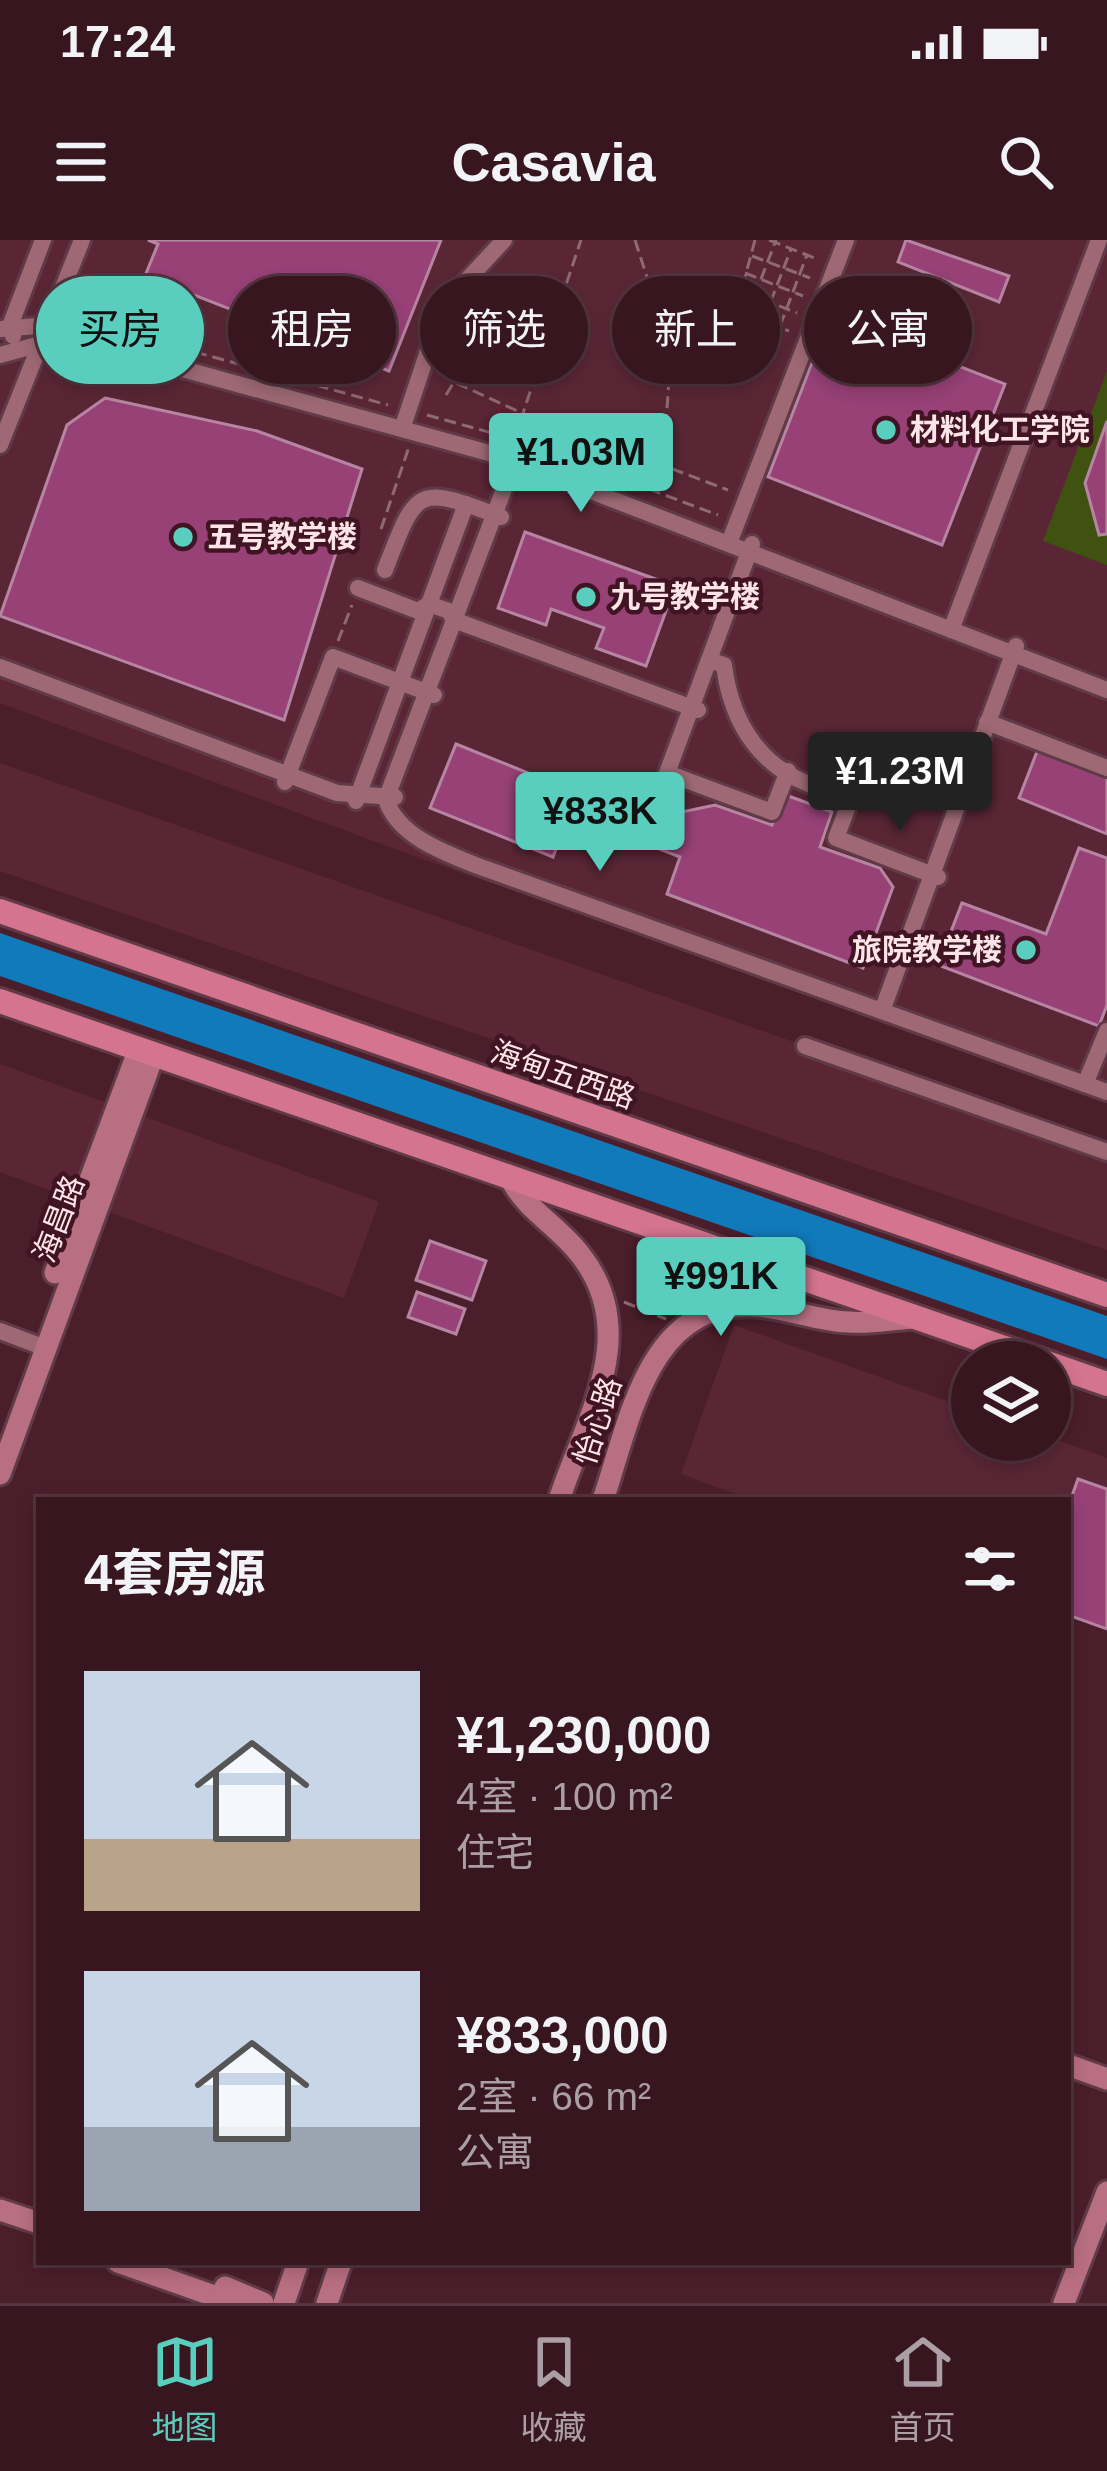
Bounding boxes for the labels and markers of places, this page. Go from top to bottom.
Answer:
pin: ¥1.03M [483,413,679,515]
place label: 材料化工学院 [910,413,1090,446]
marker: 材料化工学院 [873,417,899,443]
place label: 五号教学楼 [207,520,357,553]
marker: 五号教学楼 [170,524,196,550]
place label: 九号教学楼 [610,580,760,613]
marker: 九号教学楼 [573,584,599,610]
pin: ¥1.23M [802,732,998,834]
pin: ¥833K [516,772,684,874]
place label: 旅院教学楼 [852,933,1002,966]
marker: 旅院教学楼 [1013,937,1039,963]
pin: ¥991K [637,1237,805,1339]

